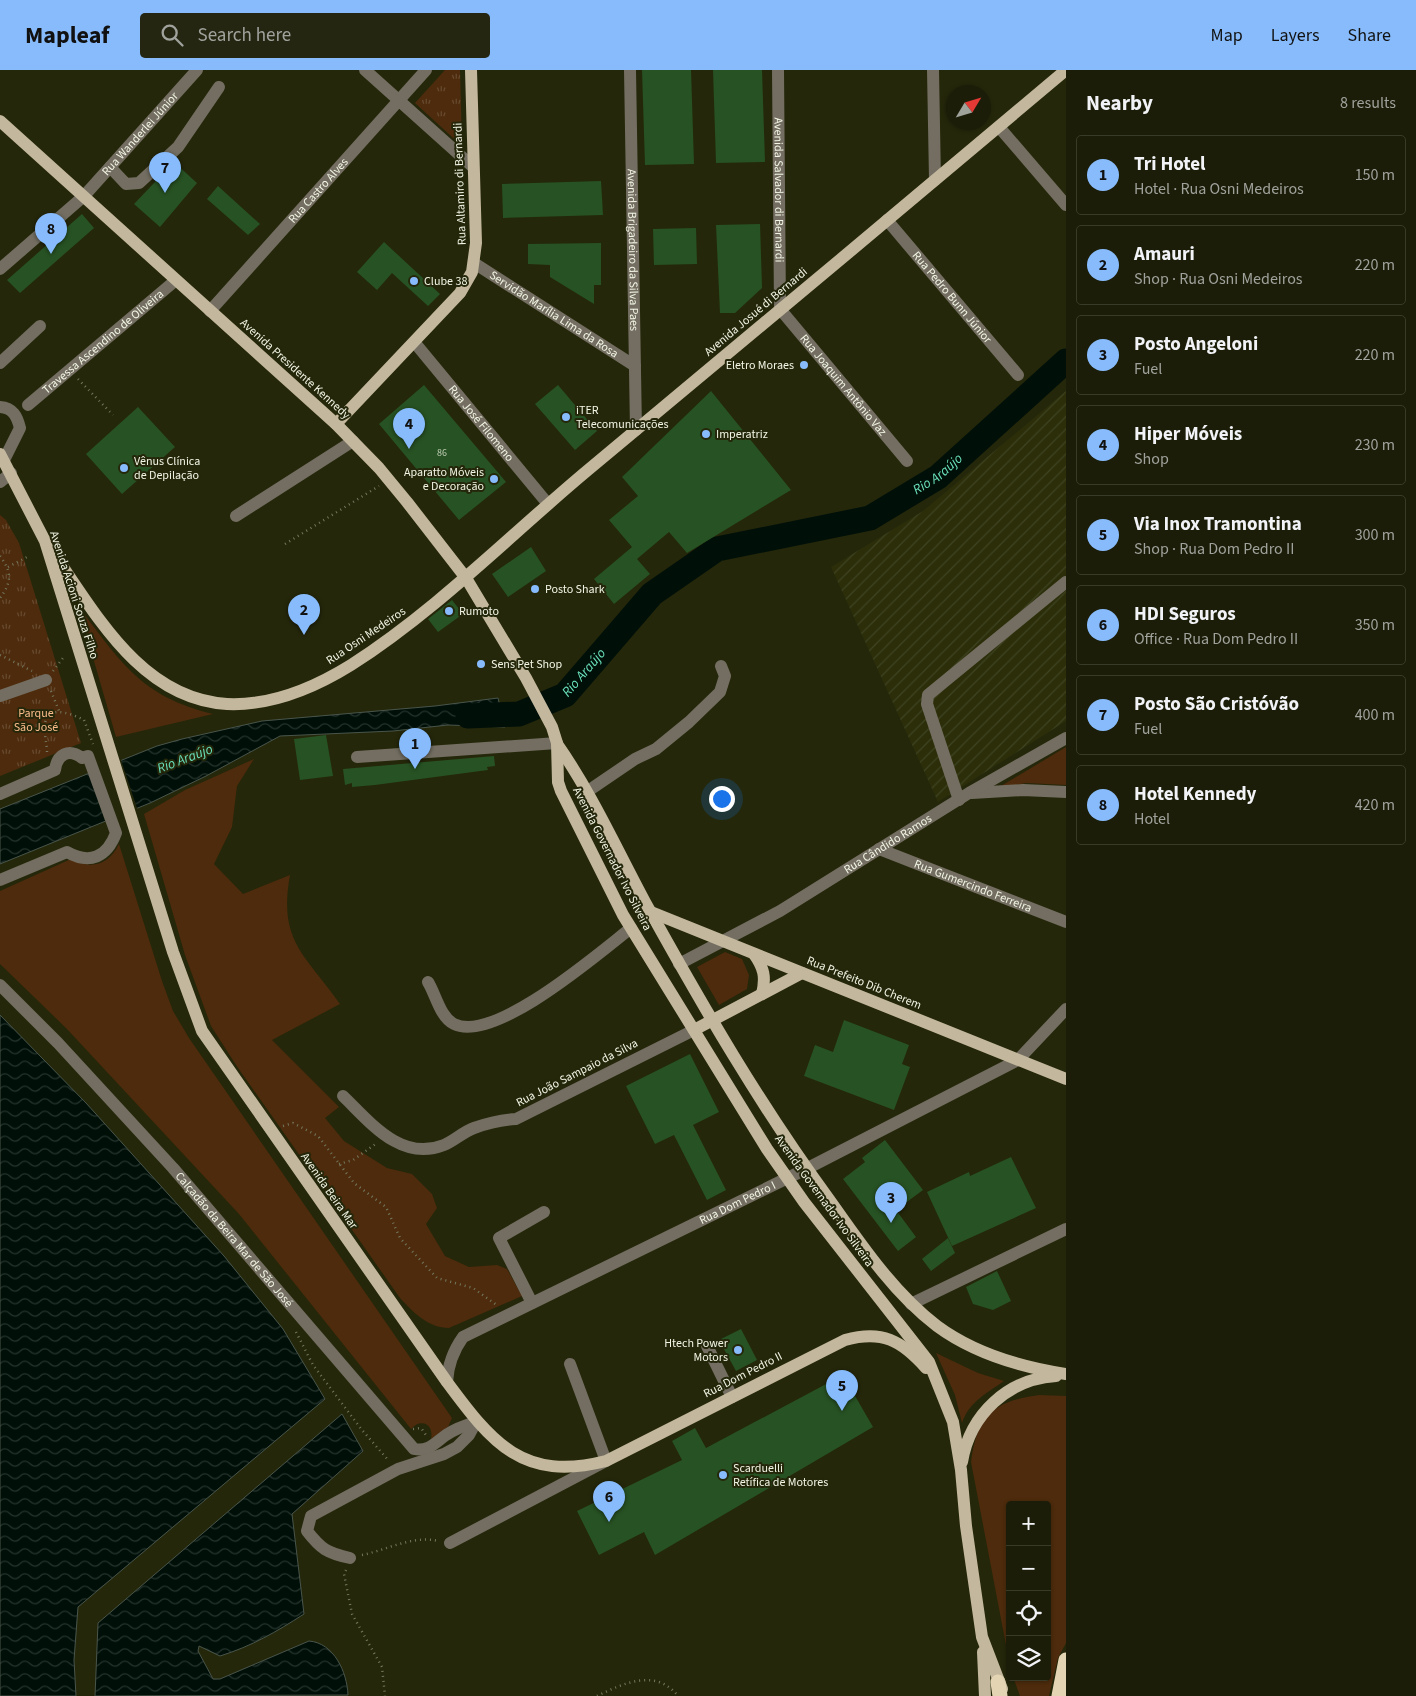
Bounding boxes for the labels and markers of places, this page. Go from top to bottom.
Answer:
pin: 7 [149,152,181,193]
pin: 8 [35,213,67,254]
place label: Clube 38 [424,273,467,290]
marker: Clube 38 [408,275,420,287]
place label: Eletro Moraes [726,357,794,374]
marker: Eletro Moraes [798,359,810,371]
place label: iTER Telecomunicações [576,402,668,433]
pin: 4 [393,408,425,449]
marker: iTER Telecomunicações [560,411,572,423]
place label: Imperatriz [716,426,768,443]
marker: Imperatriz [700,428,712,440]
place label: Vênus Clínica de Depilação [134,453,200,484]
marker: Vênus Clínica de Depilação [118,462,130,474]
place label: Aparatto Móveis e Decoração [404,464,484,495]
marker: Aparatto Móveis e Decoração [488,473,500,485]
place label: Posto Shark [545,581,605,598]
marker: Posto Shark [529,583,541,595]
pin: 2 [288,594,320,635]
place label: Rumoto [459,603,499,620]
marker: Rumoto [443,605,455,617]
place label: Sens Pet Shop [491,656,563,673]
marker: Sens Pet Shop [475,658,487,670]
pin: 1 [399,728,431,769]
pin: 3 [875,1182,907,1223]
place label: Htech Power Motors [664,1335,729,1366]
marker: Htech Power Motors [732,1344,744,1356]
pin: 5 [826,1370,858,1411]
place label: Scarduelli Retífica de Motores [733,1460,828,1491]
marker: Scarduelli Retífica de Motores [717,1469,729,1481]
pin: 6 [593,1481,625,1522]

